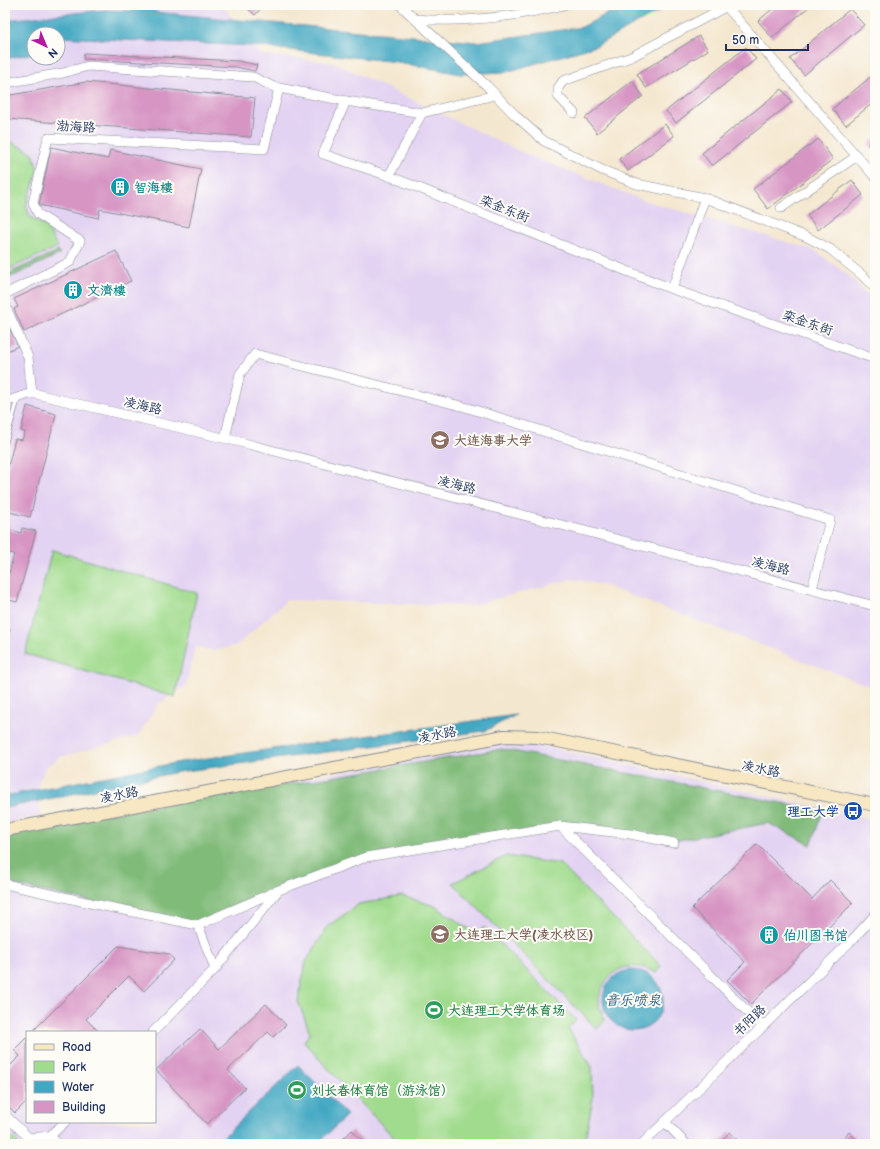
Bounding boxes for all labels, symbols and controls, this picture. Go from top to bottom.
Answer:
north arrow [26,26,66,66]
scale bar [726,26,808,52]
text: 50 m [732,33,759,48]
text: N [45,45,60,60]
street label: 渤海路 [56,118,96,136]
building icon: 智海樓 [109,176,131,198]
place label: 智海樓 [134,180,173,196]
street label: 栾金东街 [478,192,532,226]
building icon: 文濟樓 [62,279,84,301]
place label: 文濟樓 [87,283,126,299]
street label: 栾金东街 [780,307,835,339]
street label: 凌海路 [122,394,164,418]
school or university icon: 大连海事大学 [429,429,451,451]
place label: 大连海事大学 [454,433,532,449]
street label: 凌海路 [436,472,478,497]
street label: 凌海路 [750,553,792,578]
street label: 凌水路 [417,723,458,747]
street label: 凌水路 [740,757,781,781]
street label: 凌水路 [99,783,140,807]
bus stop icon: 理工大学 [842,800,864,822]
place label: 理工大学 [787,804,839,820]
school or university icon: 大连理工大学(凌水校区) [429,923,451,945]
building icon: 伯川图书馆 [758,924,780,946]
place label: 大连理工大学(凌水校区) [454,927,593,943]
place label: 伯川图书馆 [783,928,848,944]
water label: 音乐喷泉 [605,992,661,1009]
sports icon: 大连理工大学体育场 [423,999,445,1021]
street label: 书阳路 [730,1001,769,1040]
place label: 大连理工大学体育场 [448,1003,565,1019]
legend [26,1031,156,1123]
text: Road [62,1040,91,1055]
text: Park [62,1060,86,1075]
sports icon: 刘长春体育馆（游泳馆） [286,1079,308,1101]
text: Water [62,1080,94,1095]
place label: 刘长春体育馆（游泳馆） [311,1083,454,1099]
text: Building [62,1100,106,1115]

